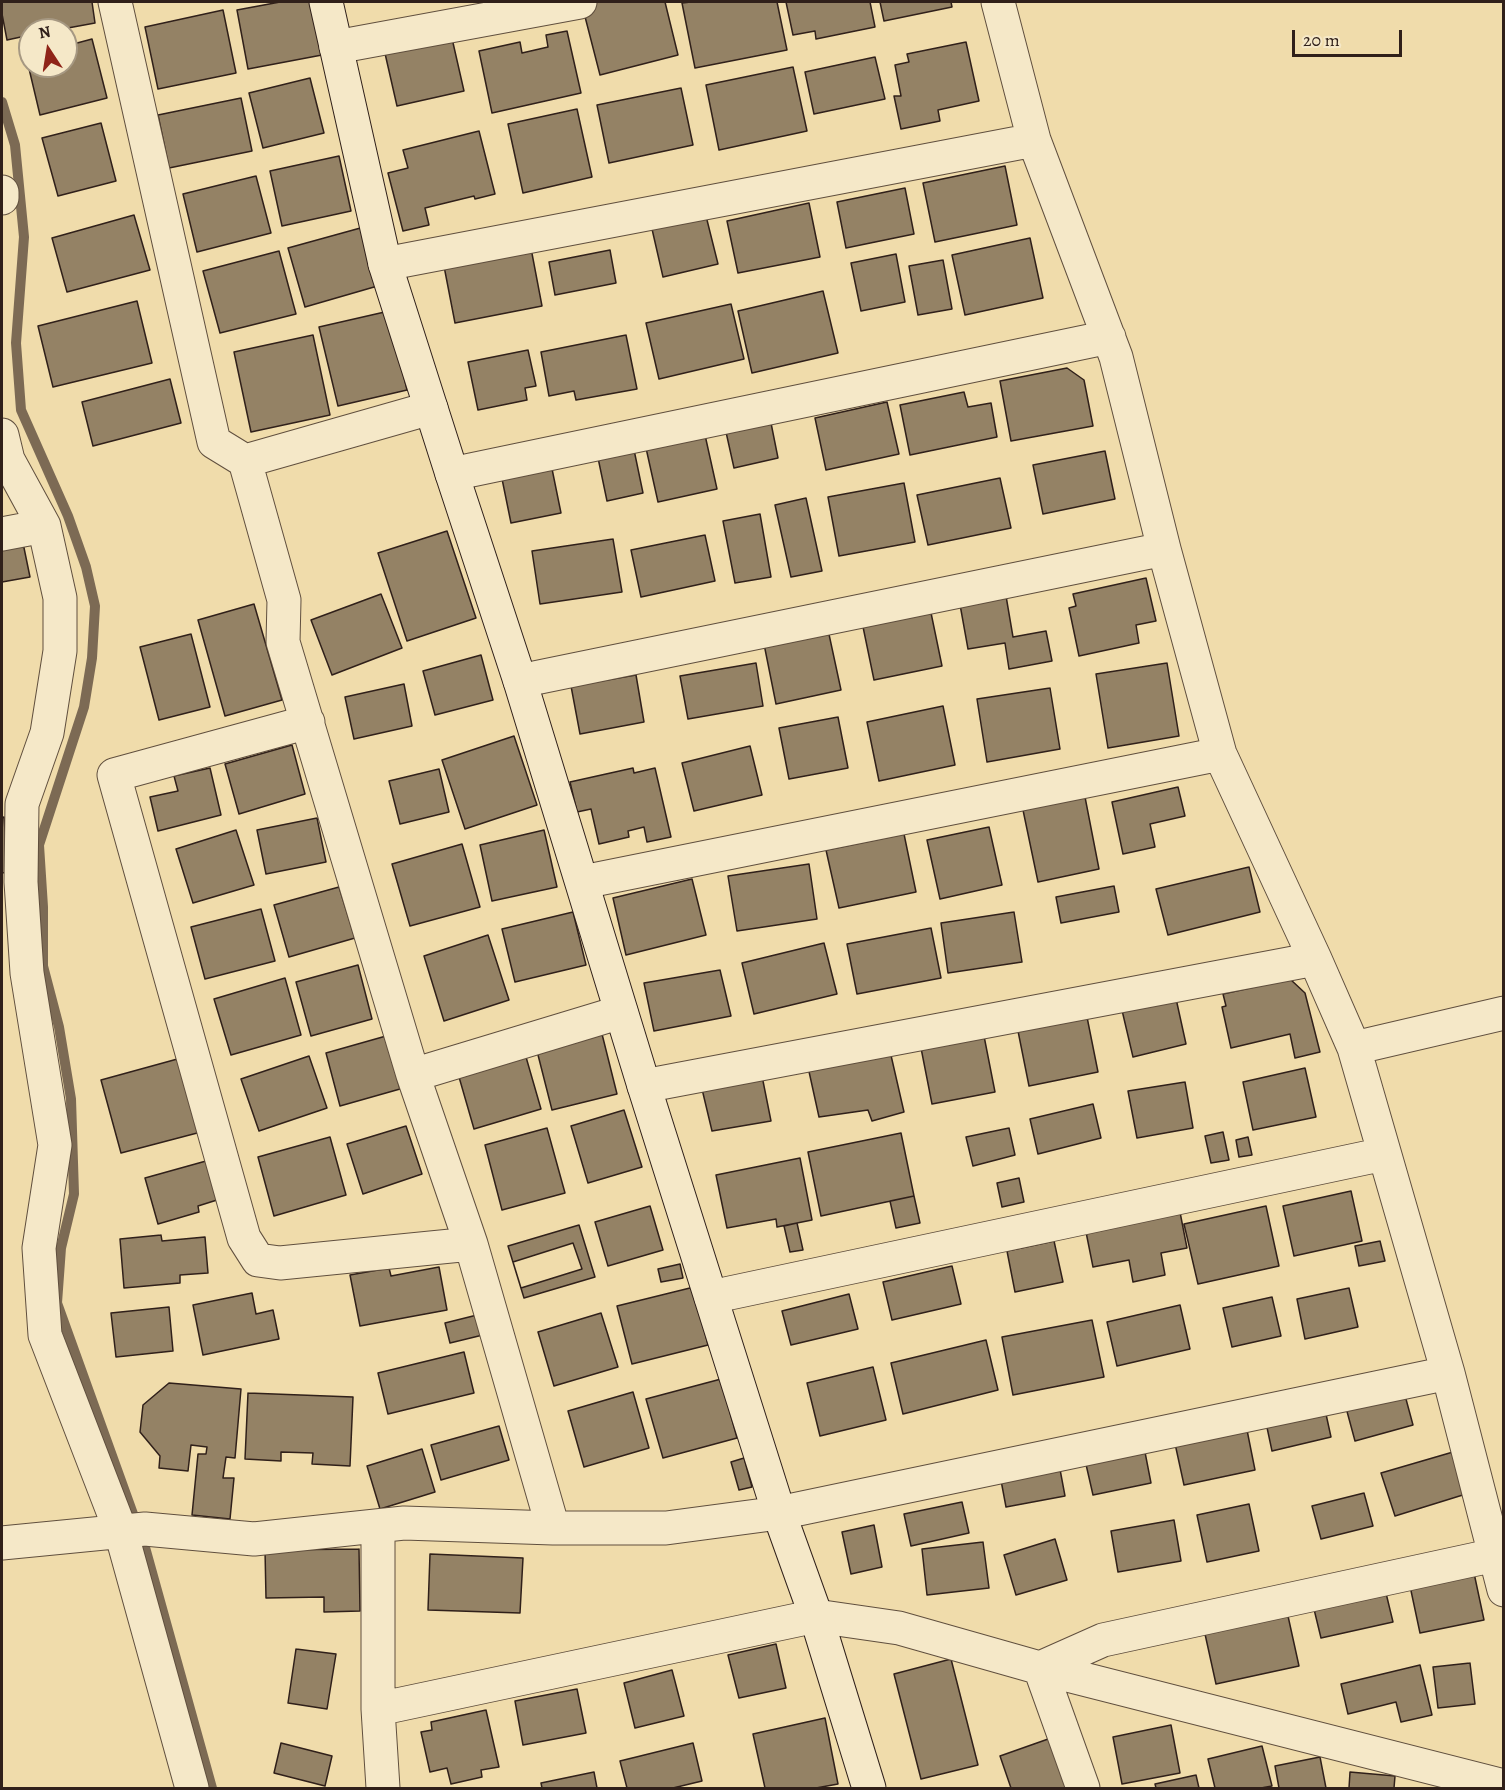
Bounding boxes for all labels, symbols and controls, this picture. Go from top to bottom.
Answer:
north arrow [18,18,78,78]
scale bar [1295,18,1404,56]
text: N [37,20,53,44]
text: 20 m [1303,28,1340,52]

